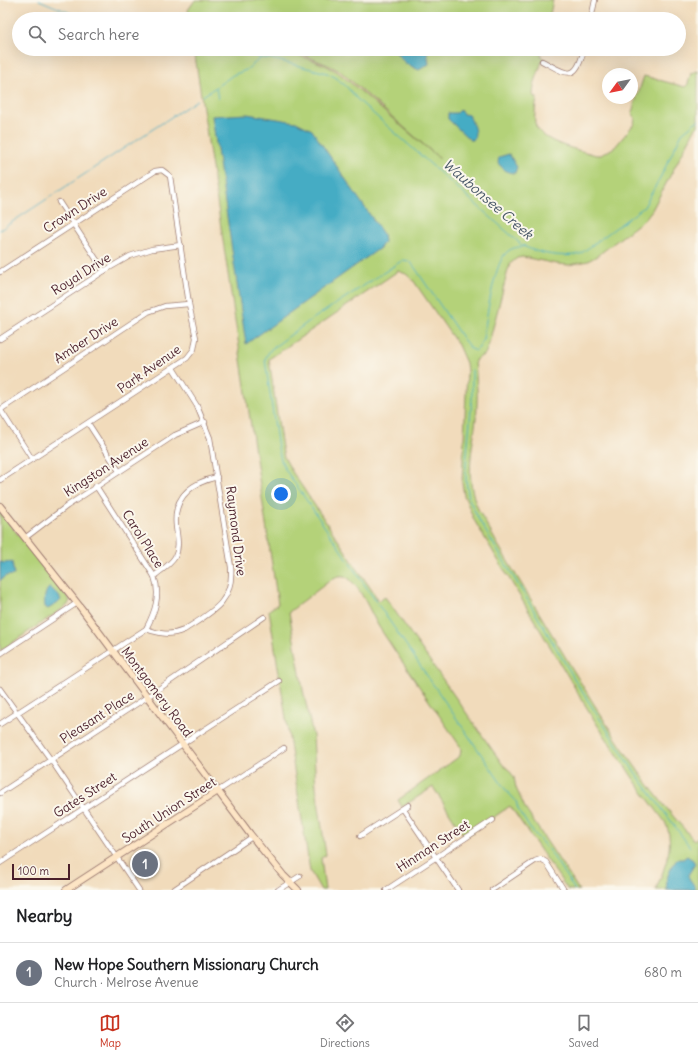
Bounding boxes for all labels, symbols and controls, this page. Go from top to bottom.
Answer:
search box [12,12,686,56]
icon: search [26,23,48,45]
text: Search here [58,25,139,44]
north arrow [602,68,638,104]
water label: Waubonsee Creek [439,155,537,244]
street label: Crown Drive [40,183,110,237]
street label: Royal Drive [48,249,114,299]
street label: Amber Drive [51,313,121,367]
street label: Park Avenue [114,341,184,397]
street label: Kingston Avenue [60,433,152,501]
your location [271,484,291,504]
street label: Raymond Drive [222,485,250,577]
street label: Carol Place [118,507,168,571]
street label: Montgomery Road [117,643,197,741]
street label: Pleasant Place [57,687,137,747]
street label: Gates Street [50,768,120,822]
street label: South Union Street [119,773,220,847]
street label: Hinman Street [393,816,473,876]
pin: 1 [132,849,158,879]
scale bar [12,862,70,881]
text: 100 m [18,864,49,878]
text: Nearby [16,905,72,927]
text: New Hope Southern Missionary Church [54,955,319,974]
text: 1 [26,964,32,981]
text: 680 m [644,964,682,981]
text: Church · Melrose Avenue [54,974,198,991]
tab: Map [99,1012,121,1050]
tab: Directions [320,1012,370,1050]
tab: Saved [568,1012,599,1050]

